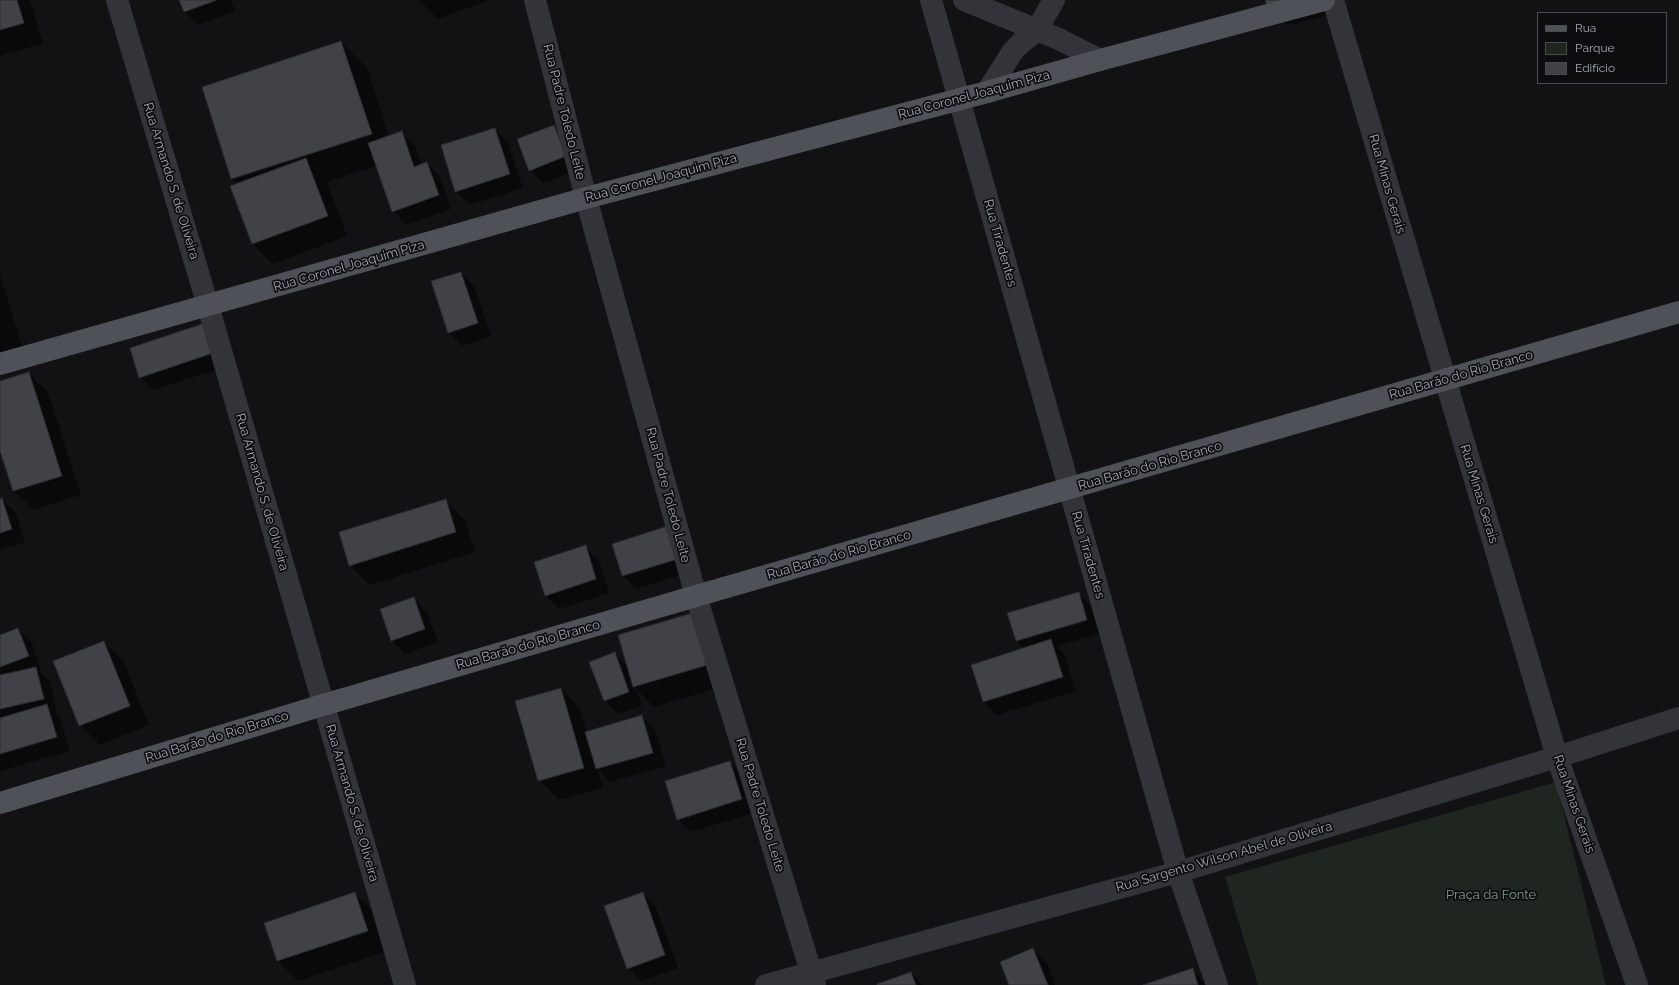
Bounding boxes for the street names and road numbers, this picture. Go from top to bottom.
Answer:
street label: Rua Padre Toledo Leite [540,43,588,181]
street label: Rua Coronel Joaquim Piza [896,67,1052,123]
street label: Rua Armando S. de Oliveira [140,101,202,261]
street label: Rua Minas Gerais [1365,133,1409,235]
street label: Rua Coronel Joaquim Piza [583,150,739,206]
street label: Rua Tiradentes [980,197,1020,289]
street label: Rua Coronel Joaquim Piza [272,237,426,295]
street label: Rua Barão do Rio Branco [1387,347,1535,403]
street label: Rua Armando S. de Oliveira [232,411,292,573]
street label: Rua Padre Toledo Leite [642,426,694,564]
street label: Rua Barão do Rio Branco [1076,438,1224,494]
street label: Rua Minas Gerais [1457,443,1501,545]
street label: Rua Tiradentes [1068,509,1108,601]
street label: Rua Barão do Rio Branco [765,527,913,583]
street label: Rua Barão do Rio Branco [454,617,602,673]
street label: Rua Barão do Rio Branco [143,708,291,766]
street label: Rua Armando S. de Oliveira [322,722,382,884]
street label: Rua Padre Toledo Leite [732,736,788,874]
street label: Rua Minas Gerais [1550,753,1598,855]
street label: Rua Sargento Wilson Abel de Oliveira [1114,819,1334,895]

